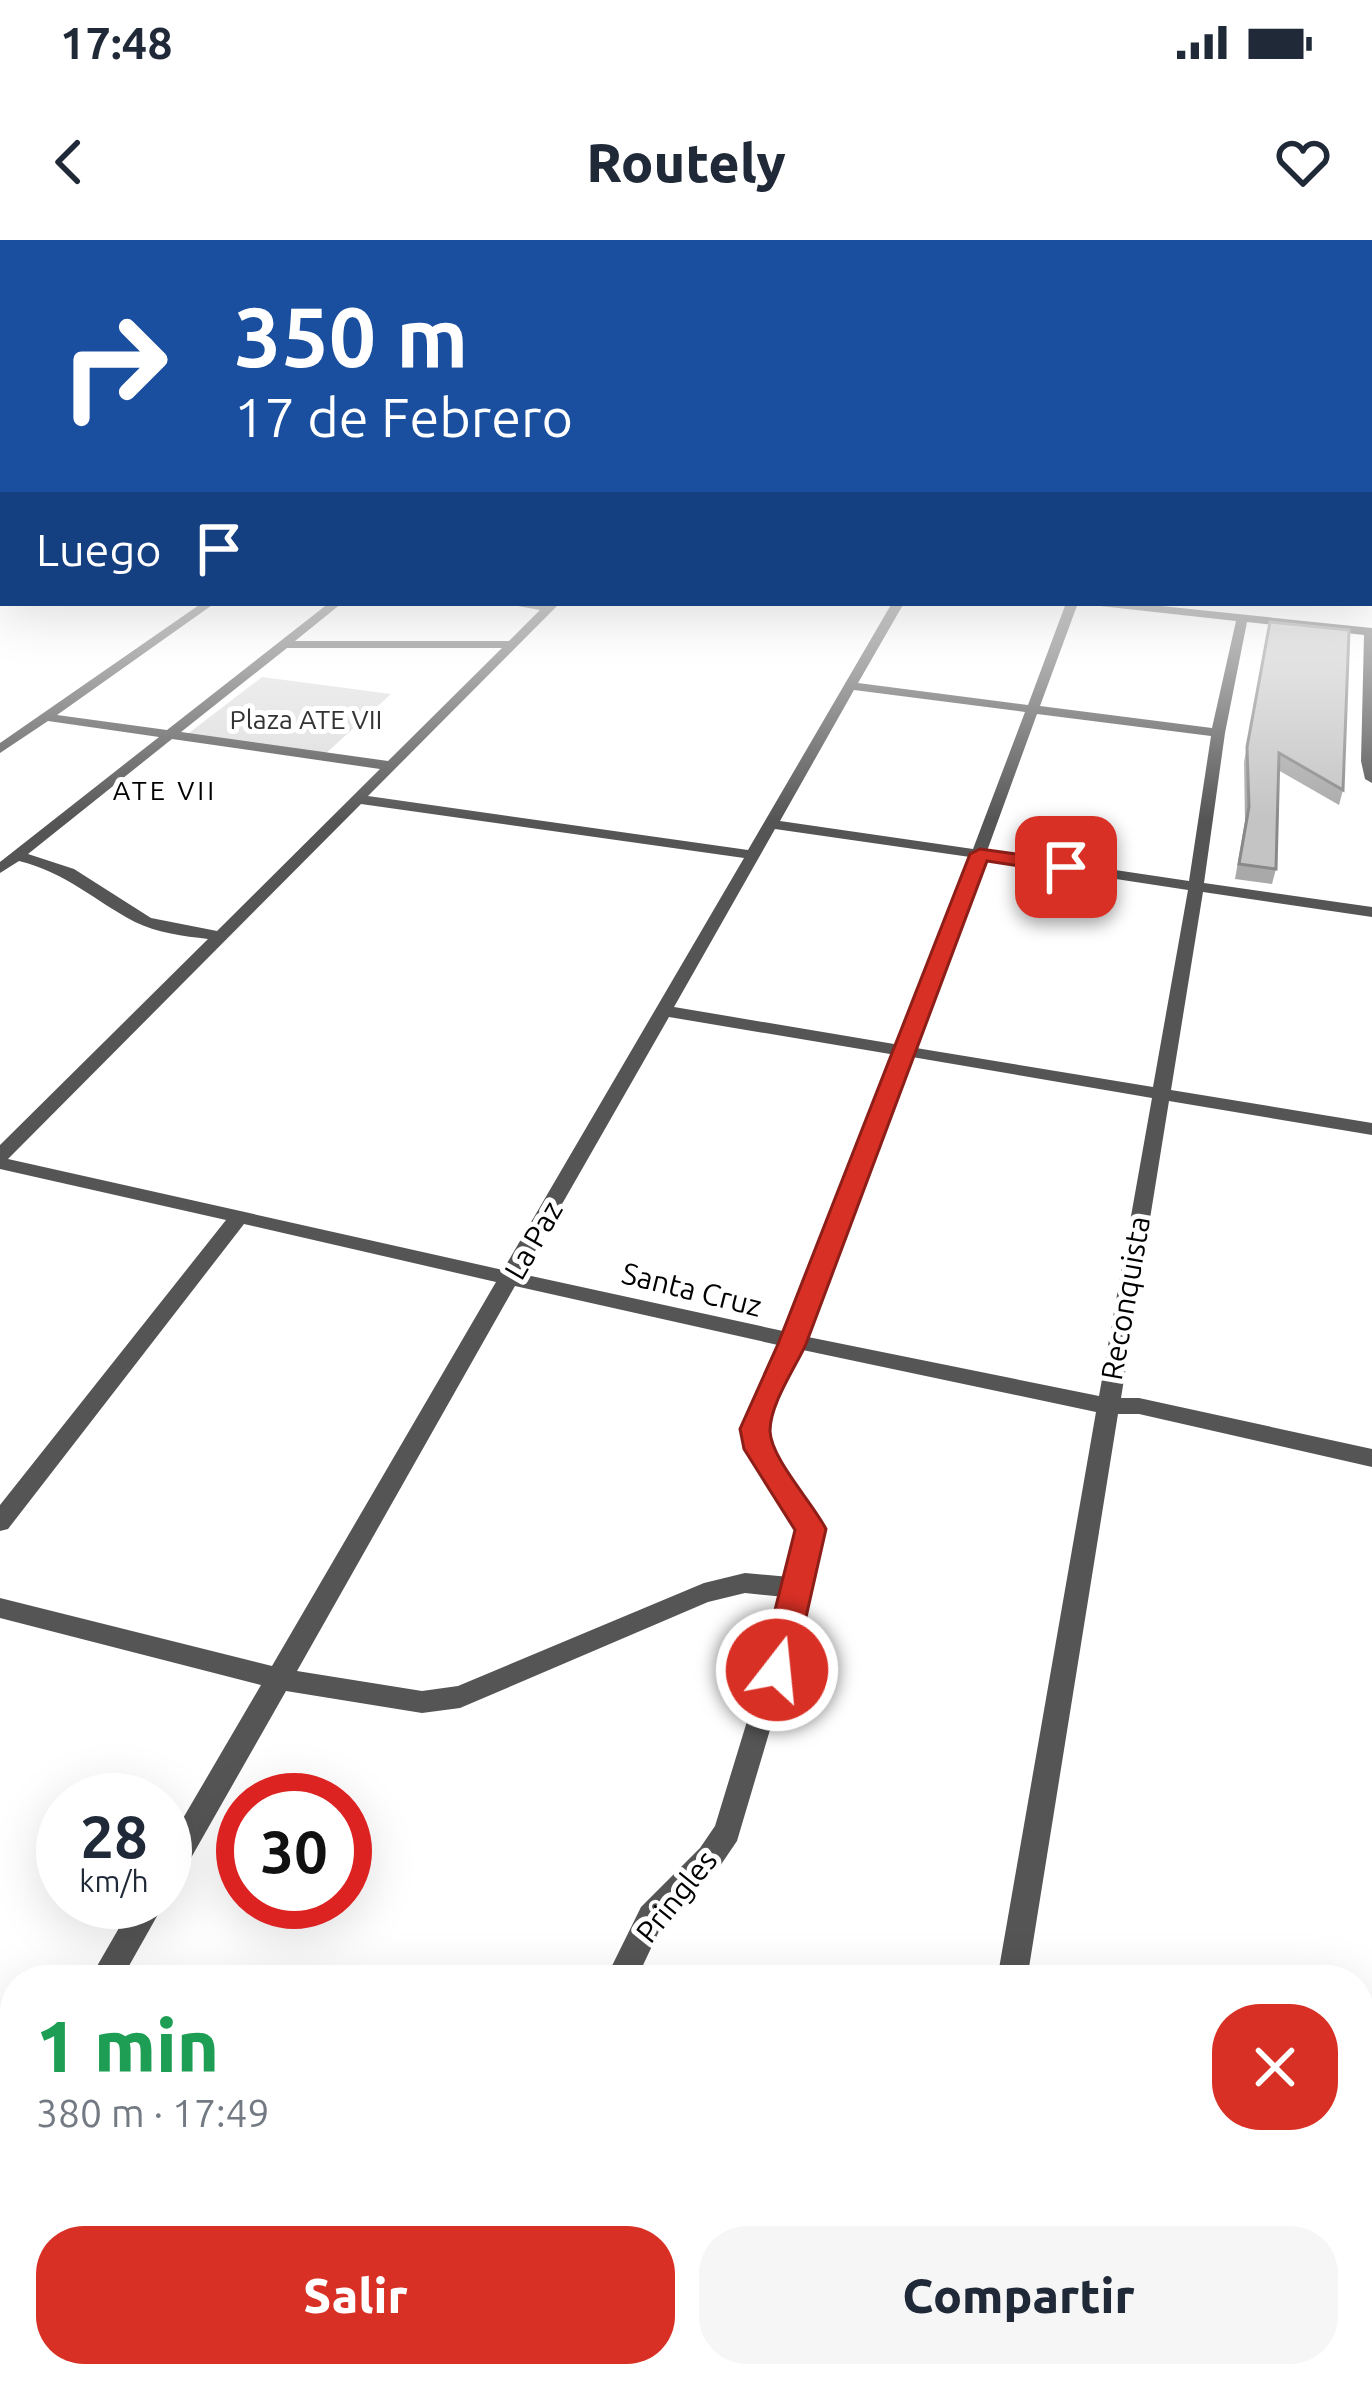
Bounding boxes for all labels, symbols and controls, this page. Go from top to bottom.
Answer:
text: 17:48 [60,17,173,68]
icon: back [36,129,102,195]
icon: heart [1270,129,1336,195]
text: Routely [586,132,786,192]
icon: right [36,288,192,444]
text: 350 m [234,289,468,383]
text: 17 de Febrero [234,387,573,447]
icon: arrive [186,516,252,582]
text: Luego [36,524,162,575]
park label: Plaza ATE VII [230,704,382,734]
district label: ATE VII [113,775,217,805]
pin [1015,816,1117,918]
icon: arrive [1033,834,1099,900]
street label: La Paz [497,1195,569,1285]
street label: Reconquista [1094,1213,1156,1383]
street label: Santa Cruz [619,1255,765,1323]
position arrow [714,1607,840,1733]
speed limit sign: 30 [216,1773,372,1929]
text: 28 [80,1802,148,1869]
street label: Pringles [629,1843,723,1949]
text: km/h [79,1864,149,1898]
button: close [1212,2004,1338,2130]
text: 1 min [36,2005,219,2086]
text: 380 m · 17:49 [36,2091,270,2134]
button: Salir [36,2226,675,2364]
button: Compartir [699,2226,1338,2364]

